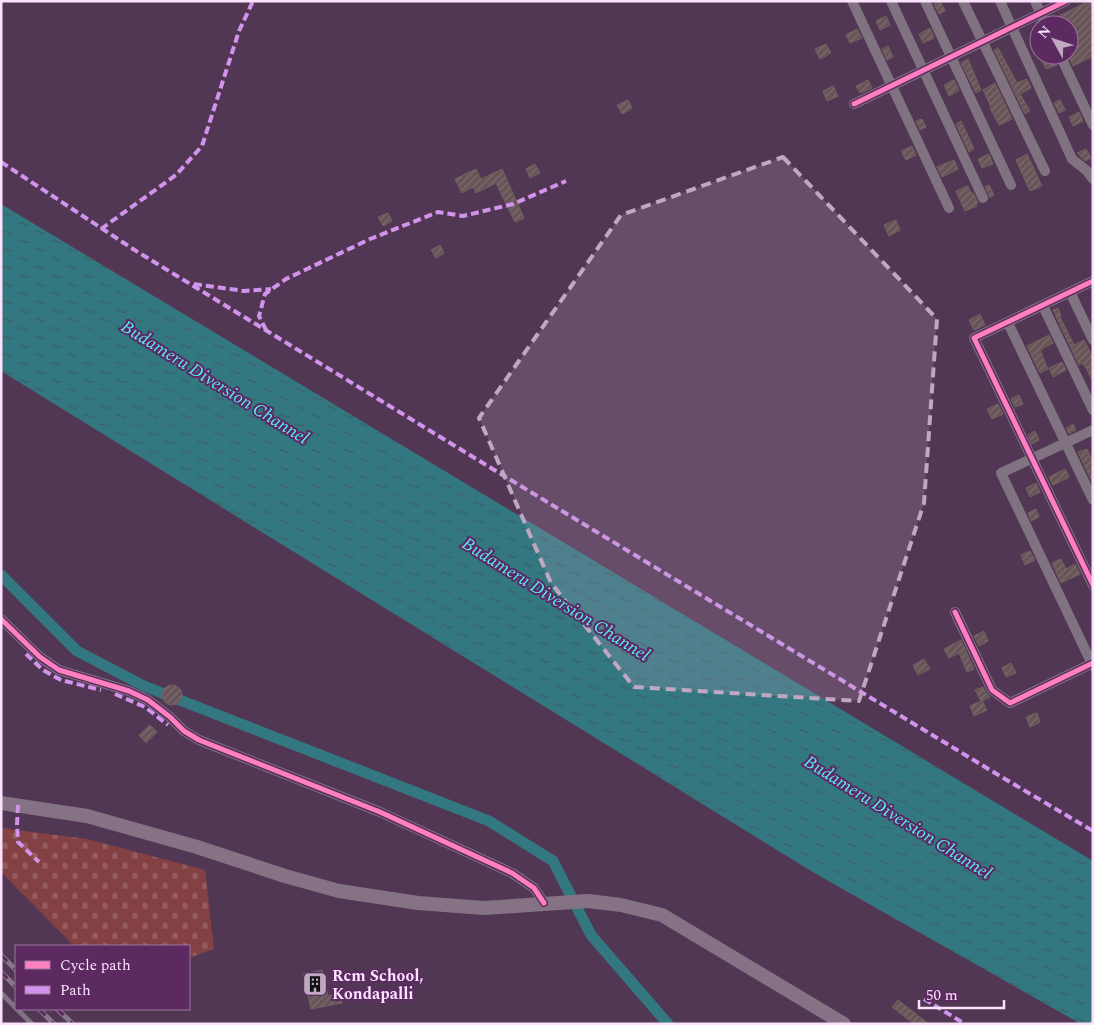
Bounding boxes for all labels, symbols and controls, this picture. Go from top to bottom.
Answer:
north arrow [1029,15,1079,65]
text: N [1033,21,1056,43]
water label: Budameru Diversion Channel [115,313,314,452]
water label: Budameru Diversion Channel [456,530,655,669]
water label: Budameru Diversion Channel [798,748,997,887]
legend [15,945,190,1010]
text: Cycle path [60,954,131,977]
place label: Rcm School, Kondapalli [332,964,424,1006]
building icon: Rcm School, Kondapalli [302,971,328,997]
scale bar [919,978,1004,1010]
text: Path [60,979,91,1002]
text: 50 m [926,984,958,1007]

